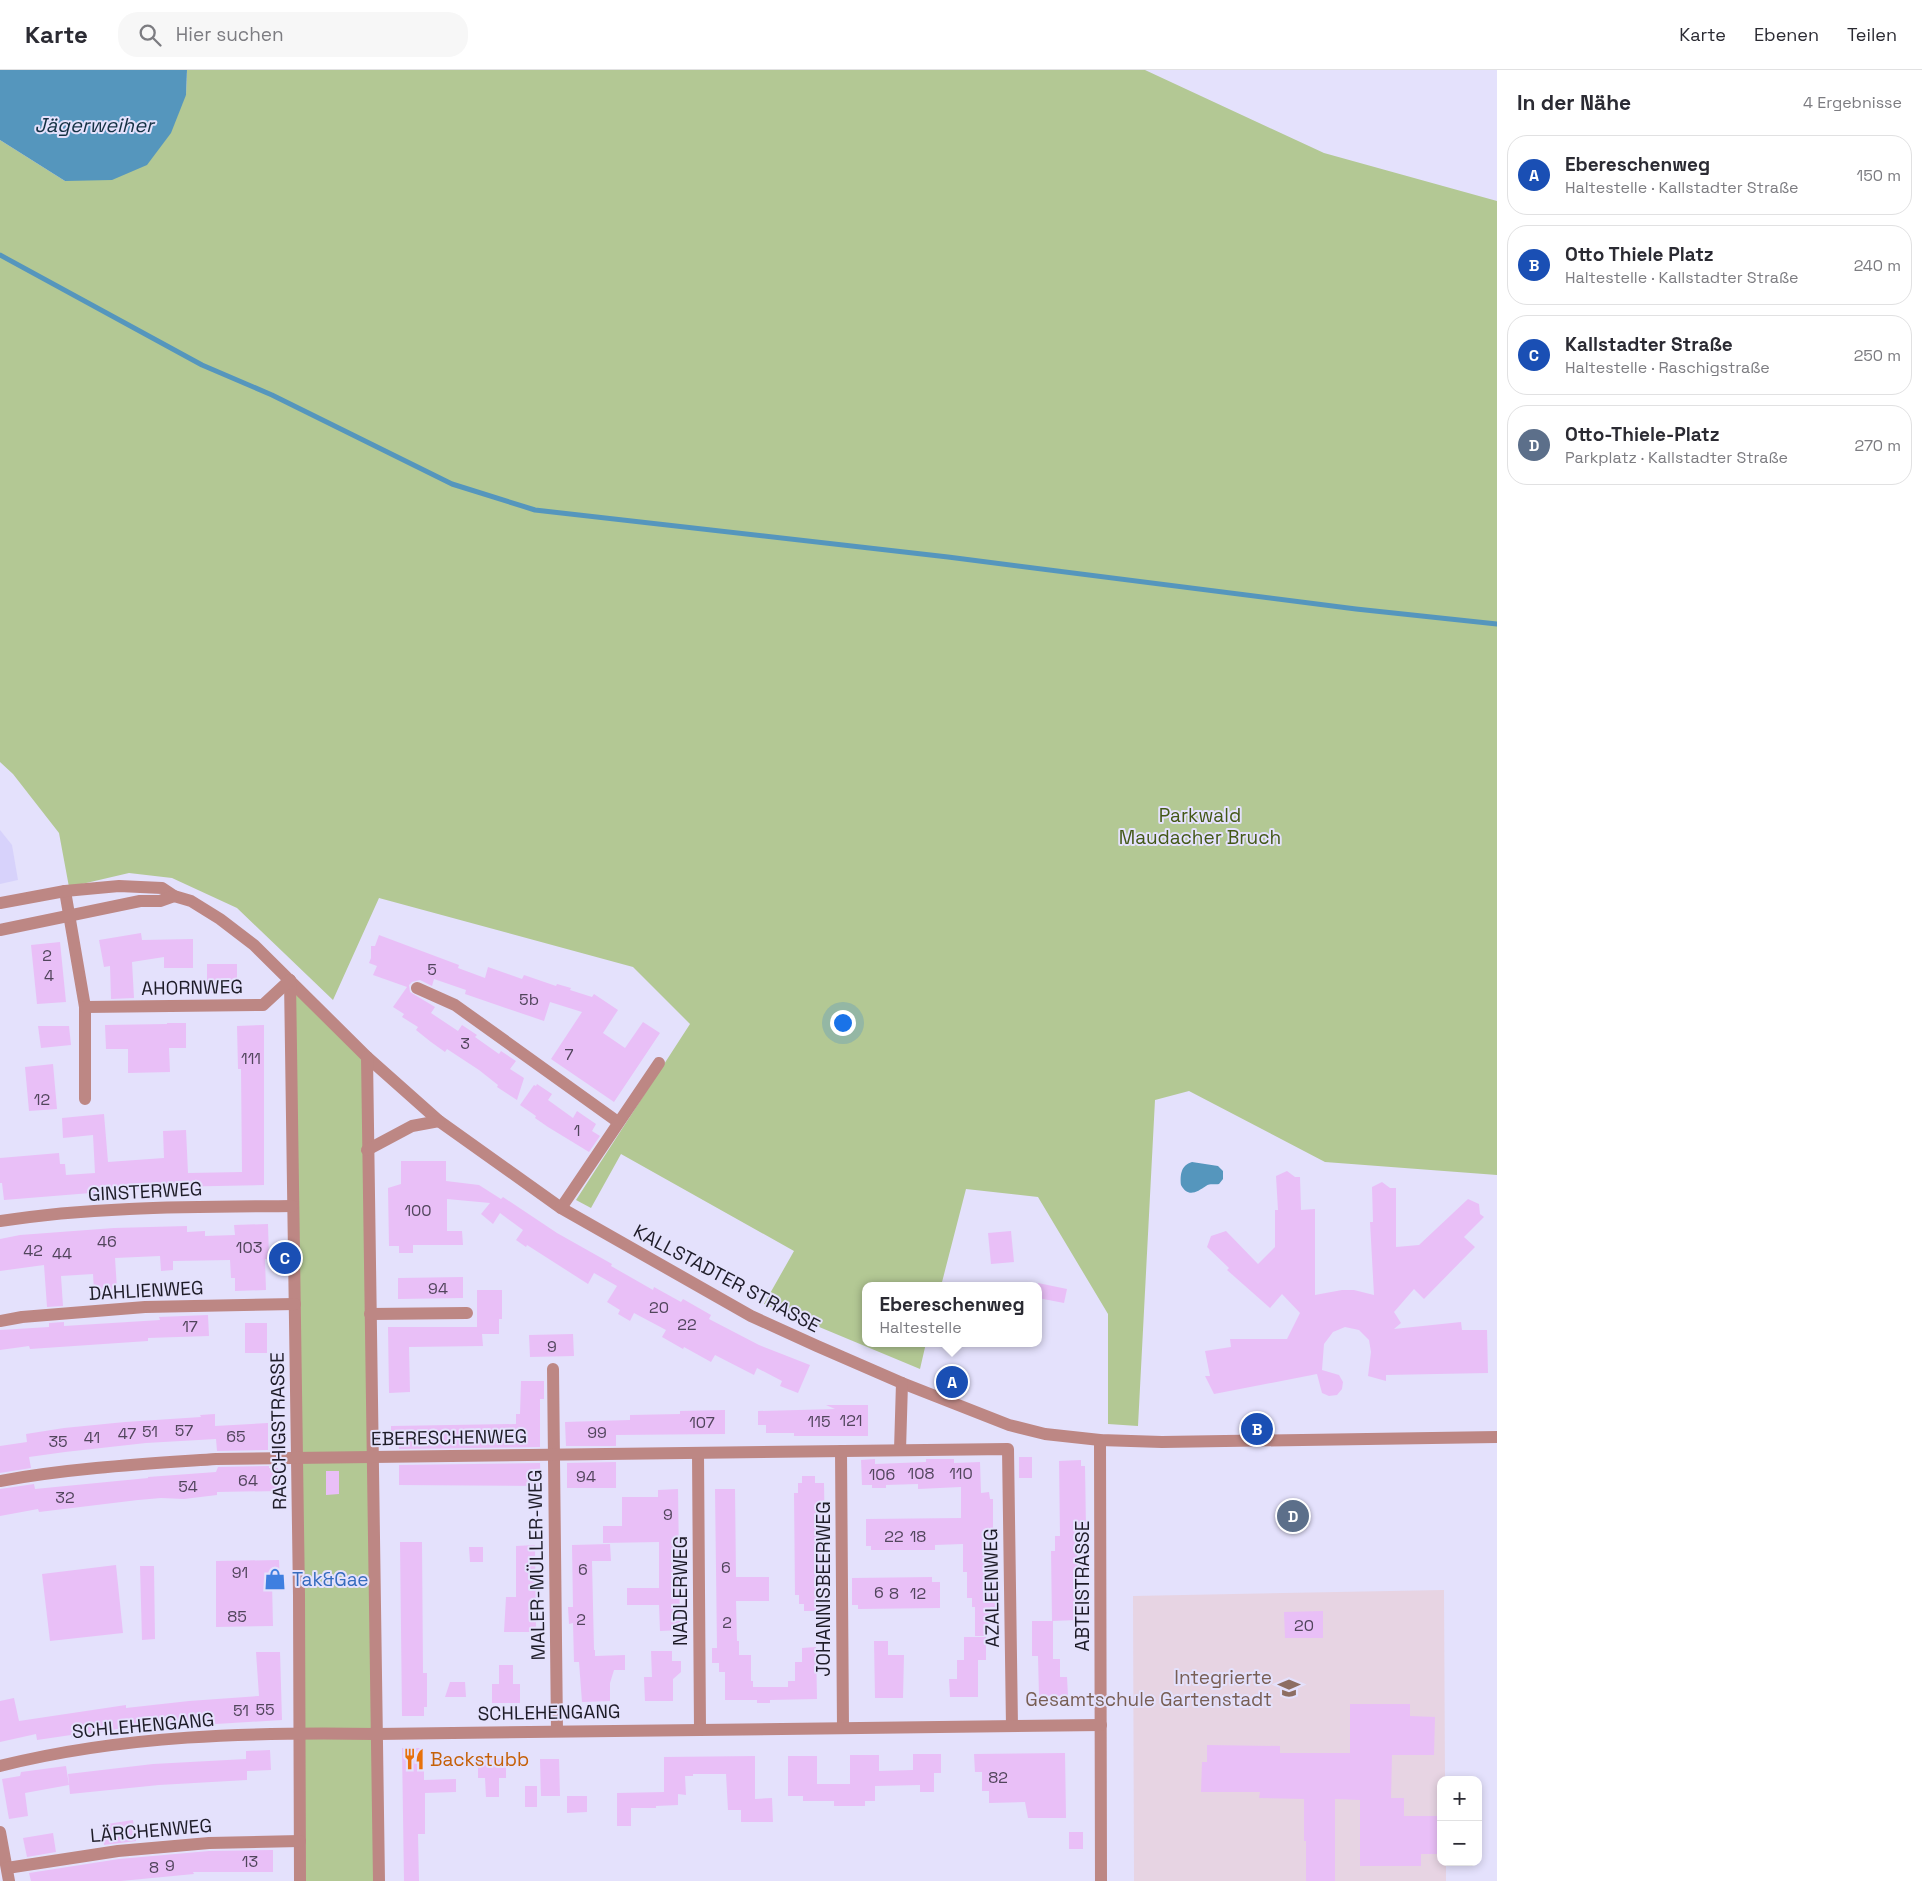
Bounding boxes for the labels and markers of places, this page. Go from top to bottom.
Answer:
pin: C [269,1239,301,1277]
pin: A [936,1363,968,1401]
pin: B [1241,1410,1273,1448]
pin: D [1277,1497,1309,1535]
shop icon: Tak&Gae [262,1566,288,1592]
place label: Tak&Gae [292,1567,369,1592]
place label: Integrierte Gesamtschule Gartenstadt [1025,1665,1272,1712]
school or university icon: Integrierte Gesamtschule Gartenstadt [1276,1675,1302,1701]
restaurant icon: Backstubb [401,1746,427,1772]
place label: Backstubb [430,1747,529,1772]

